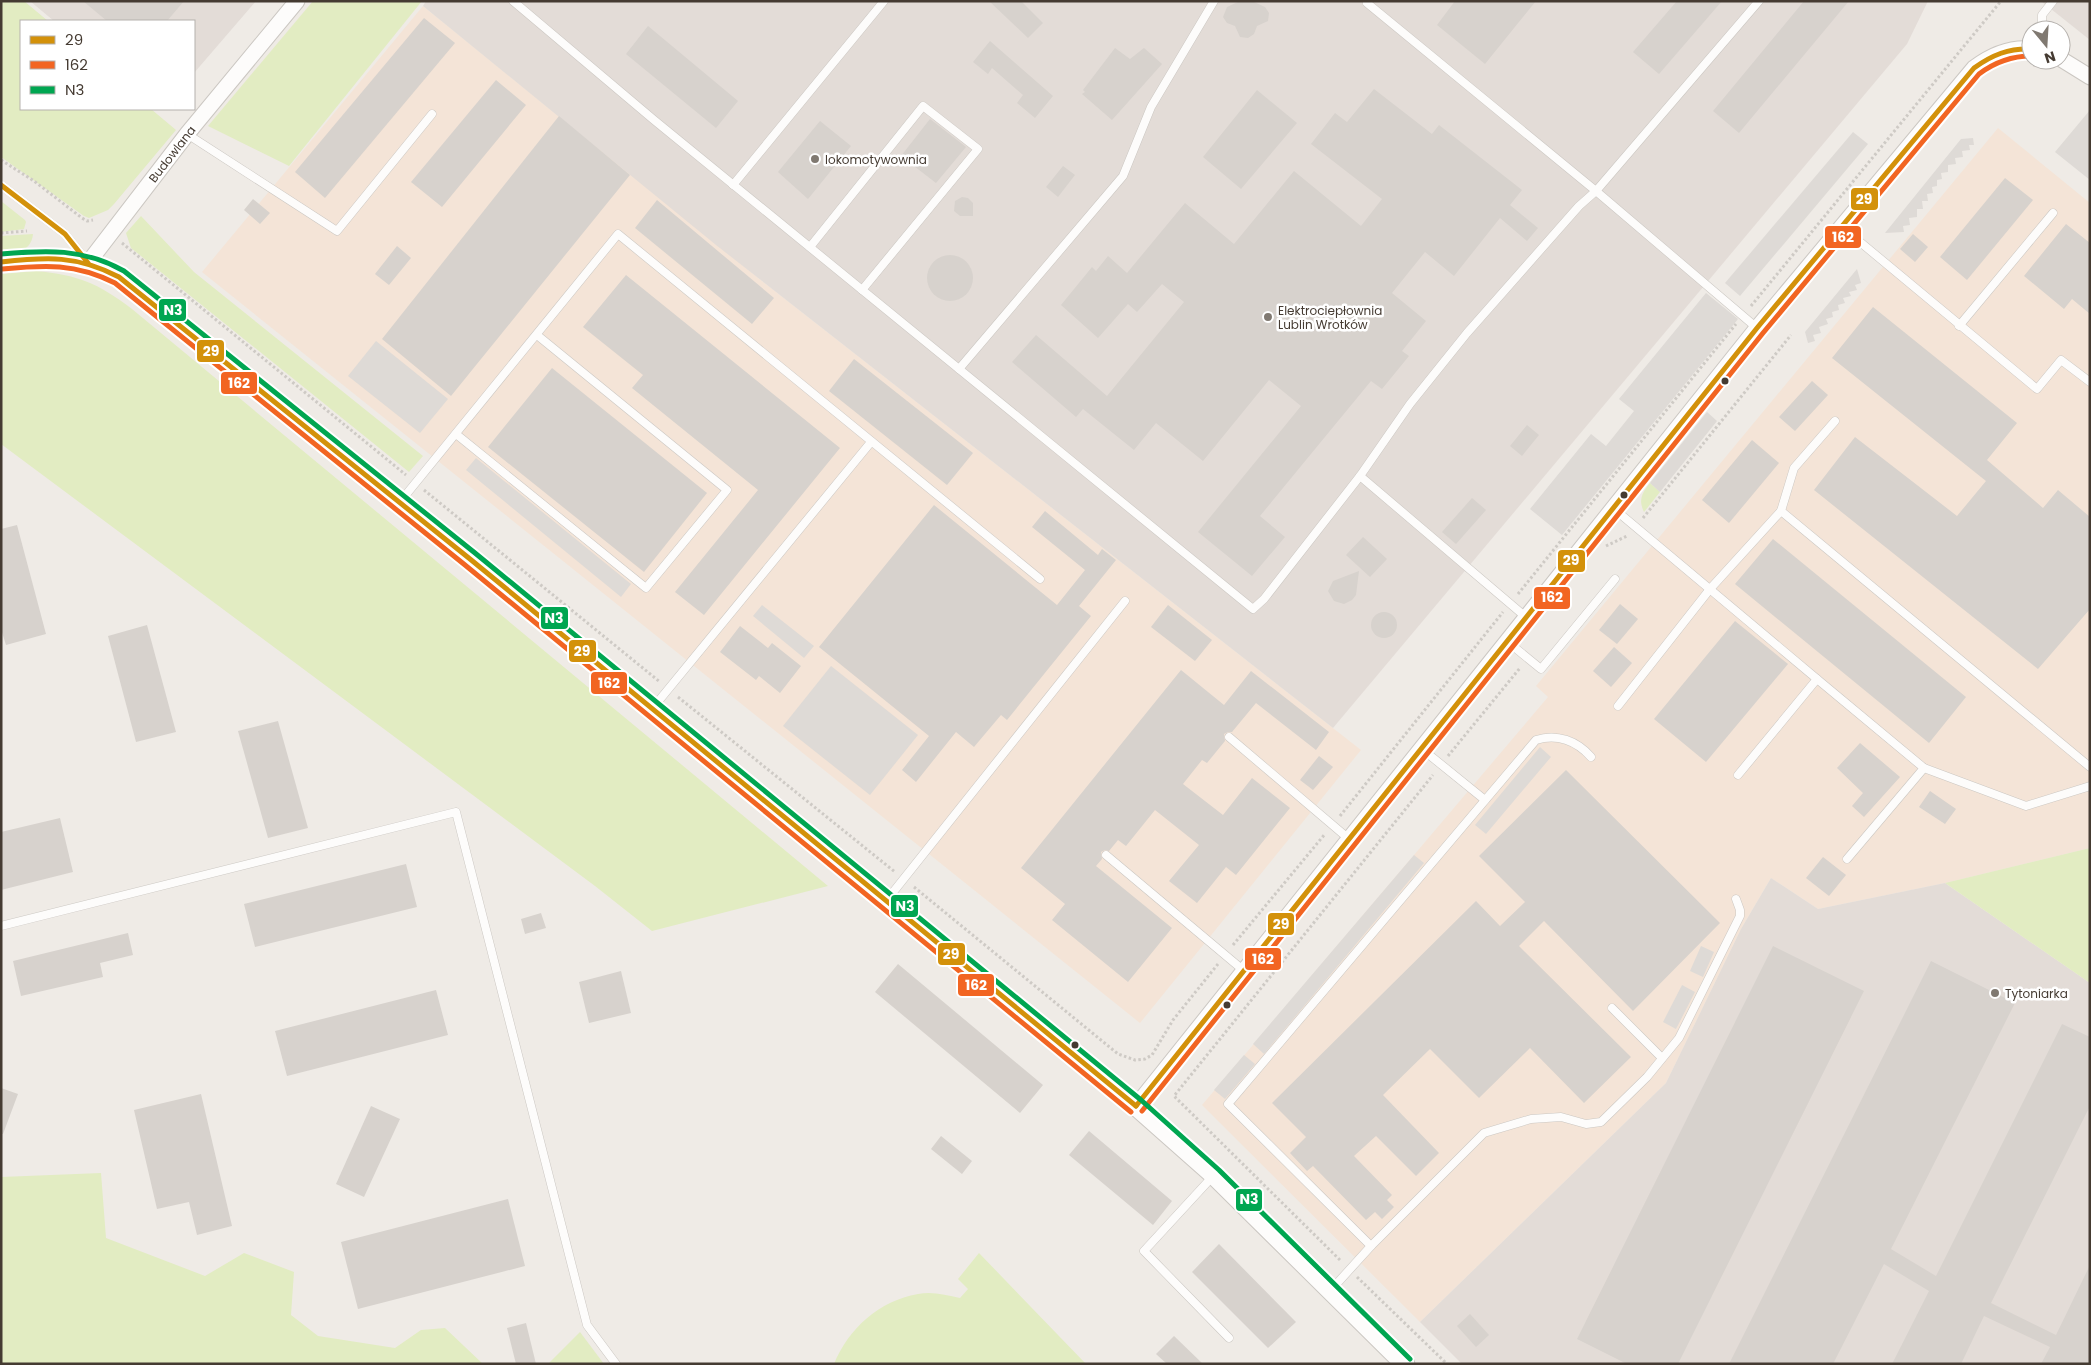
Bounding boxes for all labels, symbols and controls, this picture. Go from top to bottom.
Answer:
legend [20,20,195,110]
north arrow [2021,20,2071,70]
text: 29 [65,29,83,50]
text: N [2042,46,2058,69]
text: 162 [65,54,88,75]
text: N3 [65,79,84,100]
street label: Budowlana [145,122,199,186]
place label: lokomotywownia [825,151,927,168]
marker: lokomotywownia [809,153,821,165]
line badge: 29 [1850,187,1879,211]
text: 29 [1856,189,1872,209]
line badge: 162 [1824,225,1862,249]
text: 162 [1832,227,1854,247]
line badge: N3 [158,298,187,322]
text: N3 [164,300,183,320]
place label: Elektrociepłownia Lublin Wrotków [1278,302,1382,333]
marker: Elektrociepłownia Lublin Wrotków [1262,311,1274,323]
line badge: 29 [196,339,225,363]
text: 29 [203,341,219,361]
line badge: 162 [220,371,258,395]
text: 162 [228,373,250,393]
unlabelled marker [1720,376,1730,386]
unlabelled marker [1619,490,1629,500]
line badge: 29 [1557,549,1586,573]
text: 29 [1563,550,1579,570]
line badge: 162 [1533,586,1571,610]
text: 162 [1541,587,1563,607]
line badge: N3 [540,606,569,630]
text: N3 [545,608,564,628]
line badge: 29 [568,639,597,663]
text: 29 [574,641,590,661]
line badge: 162 [590,671,628,695]
text: 162 [598,673,620,693]
line badge: N3 [890,894,919,918]
text: N3 [896,896,915,916]
line badge: 29 [1267,912,1295,936]
text: 29 [1273,914,1289,934]
line badge: 29 [937,942,966,966]
text: 29 [943,944,959,964]
line badge: 162 [1244,947,1282,971]
text: 162 [1252,949,1274,969]
line badge: 162 [957,973,995,997]
text: 162 [965,975,987,995]
place label: Tytoniarka [2005,985,2068,1002]
marker: Tytoniarka [1989,987,2001,999]
unlabelled marker [1222,1000,1232,1010]
unlabelled marker [1070,1040,1080,1050]
line badge: N3 [1235,1188,1263,1212]
text: N3 [1240,1189,1259,1209]

